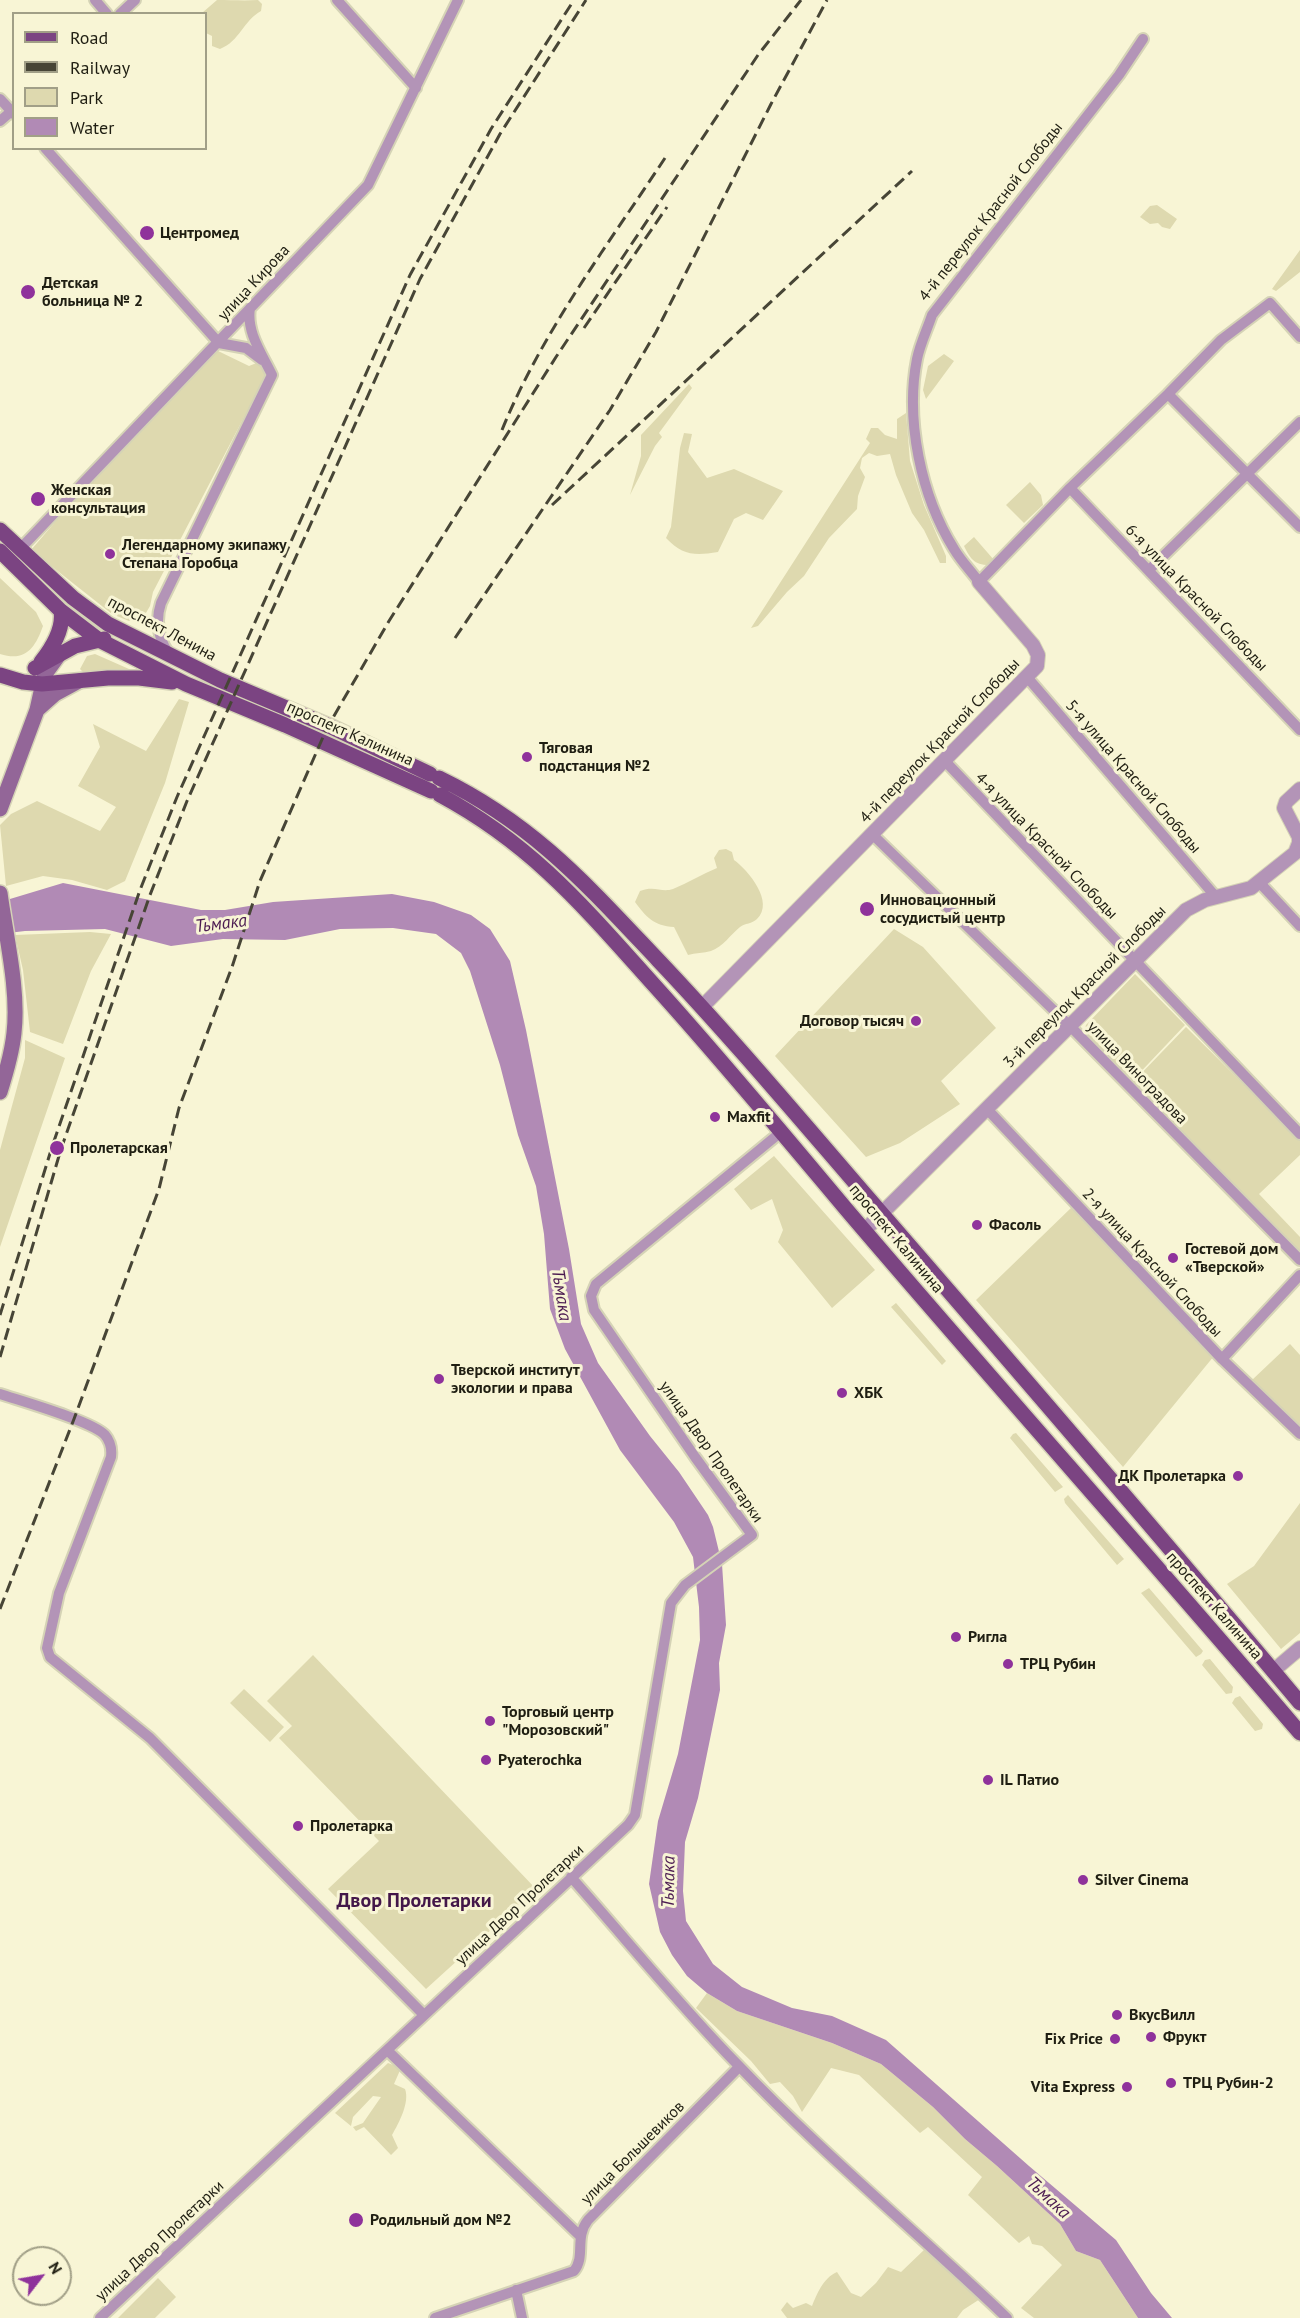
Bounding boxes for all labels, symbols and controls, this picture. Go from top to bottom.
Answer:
legend [12,12,207,150]
text: Road [70,26,108,49]
text: Railway [70,56,130,79]
text: Park [70,86,103,109]
text: Water [70,116,114,139]
street label: 4-й переулок Красной Слободы [915,119,1067,305]
place label: Центромед [160,223,239,243]
marker: Центромед [138,224,156,242]
street label: улица Кирова [214,241,294,325]
place label: Детская больница № 2 [42,273,143,311]
marker: Детская больница № 2 [19,283,37,301]
place label: Женская консультация [51,480,145,518]
marker: Женская консультация [29,490,47,508]
street label: 6-я улица Красной Слободы [1121,521,1271,675]
place label: Легендарному экипажу Степана Горобца [122,535,287,573]
marker: Легендарному экипажу Степана Горобца [103,547,117,561]
street label: проспект Ленина [104,592,220,666]
street label: 4-й переулок Красной Слободы [856,655,1024,827]
street label: 5-я улица Красной Слободы [1061,696,1205,858]
street label: проспект Калинина [284,697,416,771]
place label: Тяговая подстанция №2 [539,738,651,776]
marker: Тяговая подстанция №2 [520,750,534,764]
street label: 4-я улица Красной Слободы [971,769,1121,923]
place label: Инновационный сосудистый центр [880,890,1005,928]
marker: Инновационный сосудистый центр [858,900,876,918]
street label: 3-й переулок Красной Слободы [1000,902,1170,1072]
water label: Тьмака [194,910,248,938]
place label: Договор тысяч [800,1011,904,1031]
marker: Договор тысяч [909,1014,923,1028]
street label: улица Виноградова [1083,1017,1191,1129]
place label: Maxfit [727,1107,771,1127]
marker: Maxfit [708,1110,722,1124]
place label: Пролетарская [70,1138,168,1158]
marker: Пролетарская [48,1139,66,1157]
street label: проспект Калинина [845,1181,947,1297]
street label: 2-я улица Красной Слободы [1078,1185,1226,1341]
place label: Фасоль [989,1215,1041,1235]
marker: Фасоль [970,1218,984,1232]
place label: Гостевой дом «Тверской» [1185,1239,1278,1277]
marker: Гостевой дом «Тверской» [1166,1251,1180,1265]
water label: Тьмака [546,1268,576,1322]
place label: Тверской институт экологии и права [451,1360,580,1398]
marker: Тверской институт экологии и права [432,1372,446,1386]
street label: улица Двор Пролетарки [655,1378,767,1526]
place label: ХБК [854,1383,883,1403]
marker: ХБК [835,1386,849,1400]
place label: ДК Пролетарка [1118,1466,1226,1486]
marker: ДК Пролетарка [1231,1469,1245,1483]
street label: проспект Калинина [1162,1548,1266,1664]
place label: Ригла [968,1627,1007,1647]
marker: Ригла [949,1630,963,1644]
place label: ТРЦ Рубин [1020,1654,1096,1674]
marker: ТРЦ Рубин [1001,1657,1015,1671]
place label: Торговый центр "Морозовский" [502,1702,614,1740]
marker: Торговый центр "Морозовский" [483,1714,497,1728]
place label: Pyaterochka [498,1750,582,1770]
marker: Pyaterochka [479,1753,493,1767]
place label: IL Патио [1000,1770,1059,1790]
marker: IL Патио [981,1773,995,1787]
place label: Пролетарка [310,1816,393,1836]
marker: Пролетарка [291,1819,305,1833]
street label: улица Двор Пролетарки [452,1841,588,1969]
water label: Тьмака [658,1856,680,1908]
place label: Silver Cinema [1095,1870,1189,1890]
marker: Silver Cinema [1076,1873,1090,1887]
district label: Двор Пролетарки [336,1889,492,1913]
place label: ВкусВилл [1129,2005,1195,2025]
marker: ВкусВилл [1110,2008,1124,2022]
place label: Фрукт [1163,2027,1206,2047]
place label: Fix Price [1045,2029,1103,2049]
marker: Фрукт [1144,2030,1158,2044]
marker: Fix Price [1108,2032,1122,2046]
place label: ТРЦ Рубин-2 [1183,2073,1274,2093]
marker: ТРЦ Рубин-2 [1164,2076,1178,2090]
place label: Vita Express [1031,2077,1115,2097]
marker: Vita Express [1120,2080,1134,2094]
street label: улица Большевиков [577,2097,689,2209]
water label: Тьмака [1022,2172,1074,2224]
street label: улица Двор Пролетарки [92,2177,228,2305]
place label: Родильный дом №2 [370,2210,512,2230]
marker: Родильный дом №2 [347,2211,365,2229]
north arrow [12,2246,72,2306]
text: N [44,2258,67,2277]

